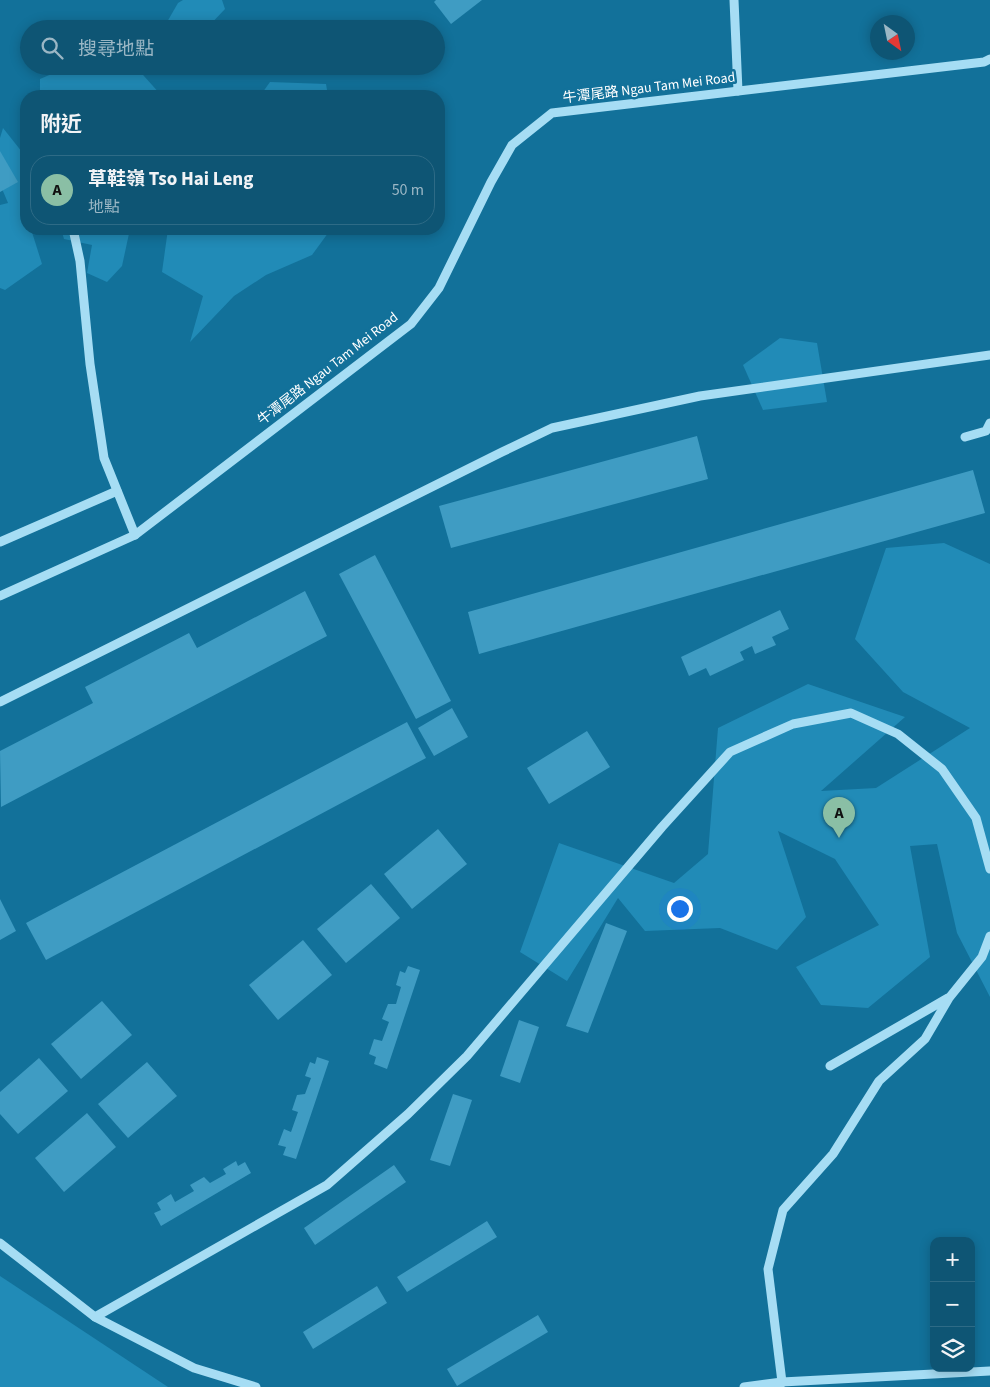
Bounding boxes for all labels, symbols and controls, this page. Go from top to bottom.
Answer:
north arrow [870,15,915,60]
search box [20,20,445,75]
icon: search [38,34,66,62]
text: 搜尋地點 [78,36,154,63]
street label: 牛潭尾路 Ngau Tam Mei Road [562,68,736,108]
text: 附近 [40,109,82,139]
text: 草鞋嶺 Tso Hai Leng [88,166,253,193]
text: A [52,179,62,201]
text: 50 m [392,179,424,201]
text: 地點 [88,196,120,218]
street label: 牛潭尾路 Ngau Tam Mei Road [253,308,403,430]
pin: A [823,797,855,838]
your location [667,896,693,922]
map controls [930,1237,975,1372]
button: + [930,1237,975,1282]
button: − [930,1282,975,1327]
button: layers [930,1327,975,1372]

